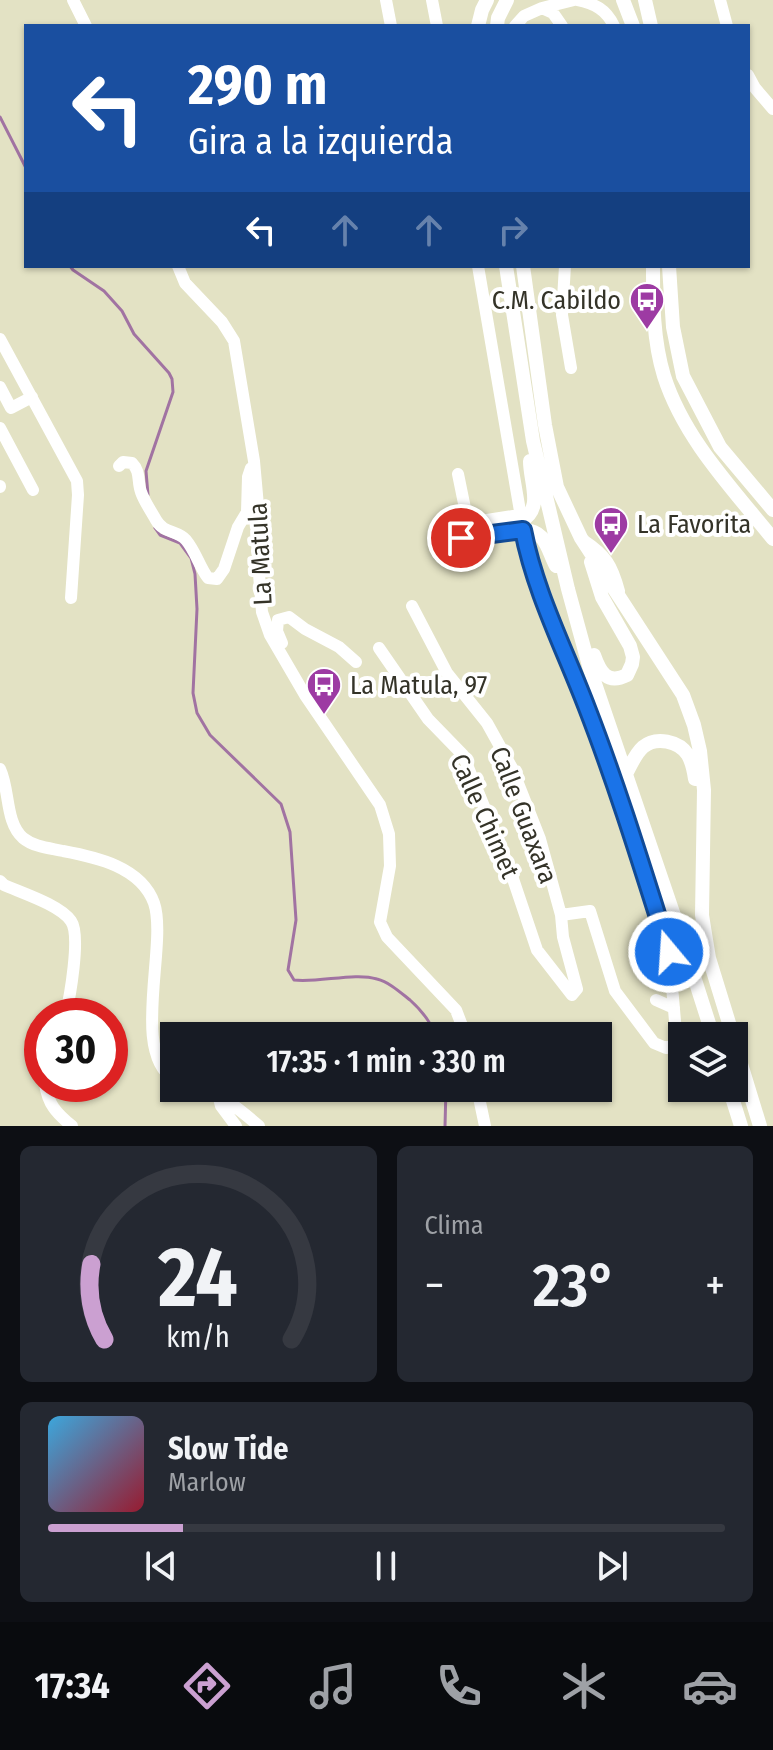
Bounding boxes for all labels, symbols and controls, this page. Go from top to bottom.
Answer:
text: 290 m [188,52,328,119]
icon: left [56,56,160,160]
text: Gira a la izquierda [188,120,453,164]
icon: left [239,208,283,252]
icon: ahead [323,208,367,252]
icon: ahead [407,208,451,252]
icon: right [491,208,535,252]
bus stop icon: C.M. Cabildo [628,281,666,331]
place label: C.M. Cabildo [492,285,621,316]
street label: La Matula [242,502,279,606]
pin [427,504,495,572]
bus stop icon: La Favorita [592,505,630,555]
place label: La Favorita [637,509,751,540]
icon: arrive [439,516,483,560]
bus stop icon: La Matula, 97 [305,666,343,716]
place label: La Matula, 97 [350,670,487,701]
street label: Calle Guaxara [483,742,564,888]
street label: Calle Chimet [443,749,526,883]
position arrow [627,910,711,994]
speed limit sign: 30 [24,998,128,1102]
map controls [668,1022,748,1102]
button: layers [668,1022,748,1102]
text: 17:35 · 1 min · 330 m [266,1044,506,1080]
text: Clima [425,1210,484,1241]
text: 24 [157,1228,238,1328]
text: 23° [533,1250,617,1322]
text: − [425,1259,444,1312]
text: + [705,1259,725,1312]
text: km/h [166,1320,230,1355]
text: Slow Tide [168,1431,289,1467]
text: Marlow [168,1467,246,1498]
icon: previous [139,1544,183,1588]
icon: pause [364,1544,408,1588]
icon: next [590,1544,634,1588]
icon: directions [179,1658,235,1714]
icon: music [305,1658,361,1714]
icon: phone [431,1658,487,1714]
icon: climate [556,1658,612,1714]
icon: car [682,1658,738,1714]
text: 17:34 [35,1664,110,1708]

